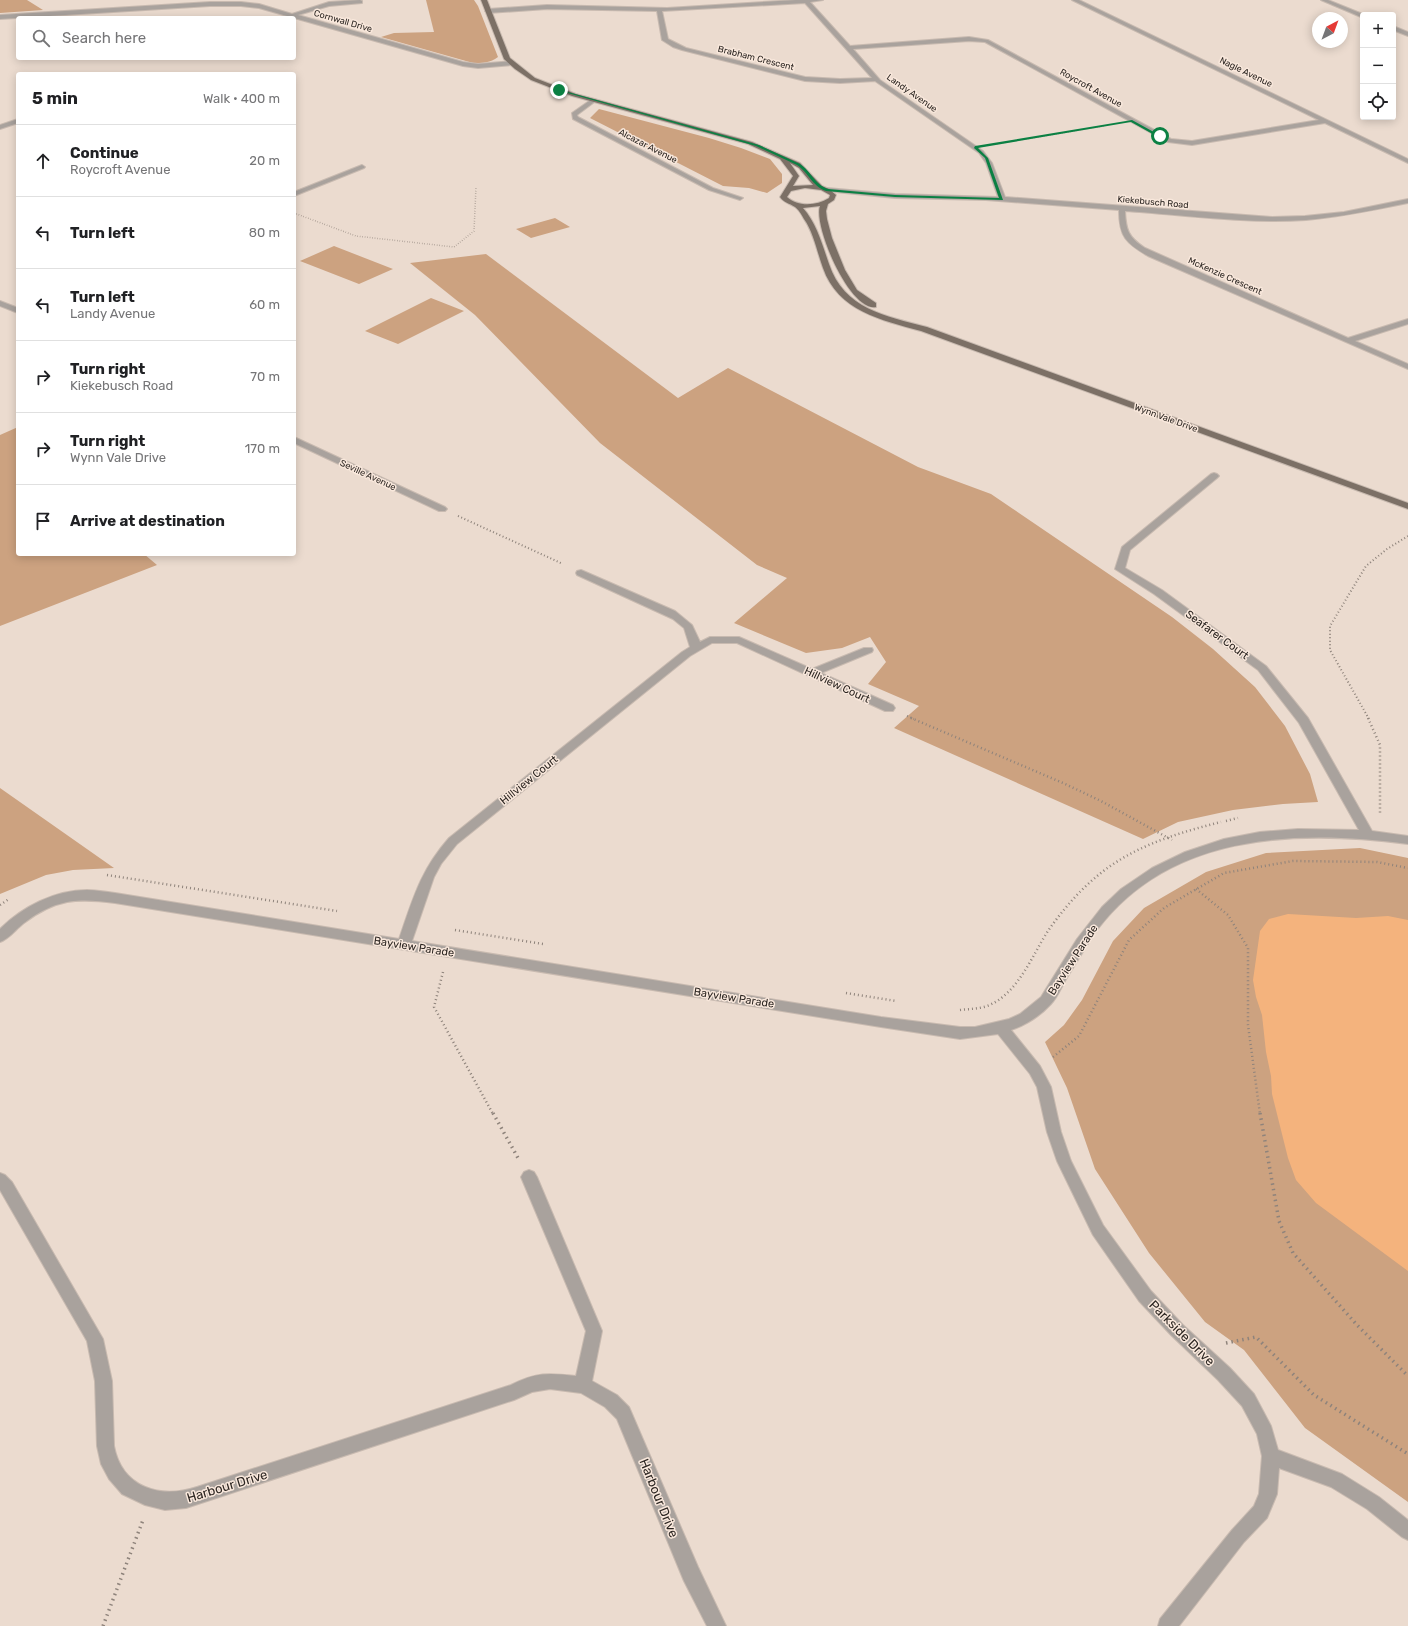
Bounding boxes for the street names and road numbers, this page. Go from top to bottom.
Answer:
street label: Cornwall Drive [313,8,373,34]
street label: Brabham Crescent [717,44,796,72]
street label: Nagle Avenue [1218,55,1274,89]
street label: Roycroft Avenue [1058,67,1124,109]
street label: Landy Avenue [885,72,939,114]
street label: Alcazar Avenue [617,127,679,165]
street label: Kiekebusch Road [1117,194,1189,210]
street label: McKenzie Crescent [1187,255,1264,297]
street label: Wynn Vale Drive [1133,402,1199,434]
street label: Seville Avenue [338,458,398,492]
street label: Seafarer Court [1183,608,1252,663]
street label: Hillview Court [802,664,872,706]
street label: Hillview Court [497,752,561,807]
street label: Bayview Parade [1045,922,1101,998]
street label: Bayview Parade [373,934,455,960]
street label: Bayview Parade [693,985,775,1011]
street label: Parkside Drive [1146,1297,1218,1369]
street label: Harbour Drive [636,1456,682,1540]
street label: Harbour Drive [185,1467,269,1505]

